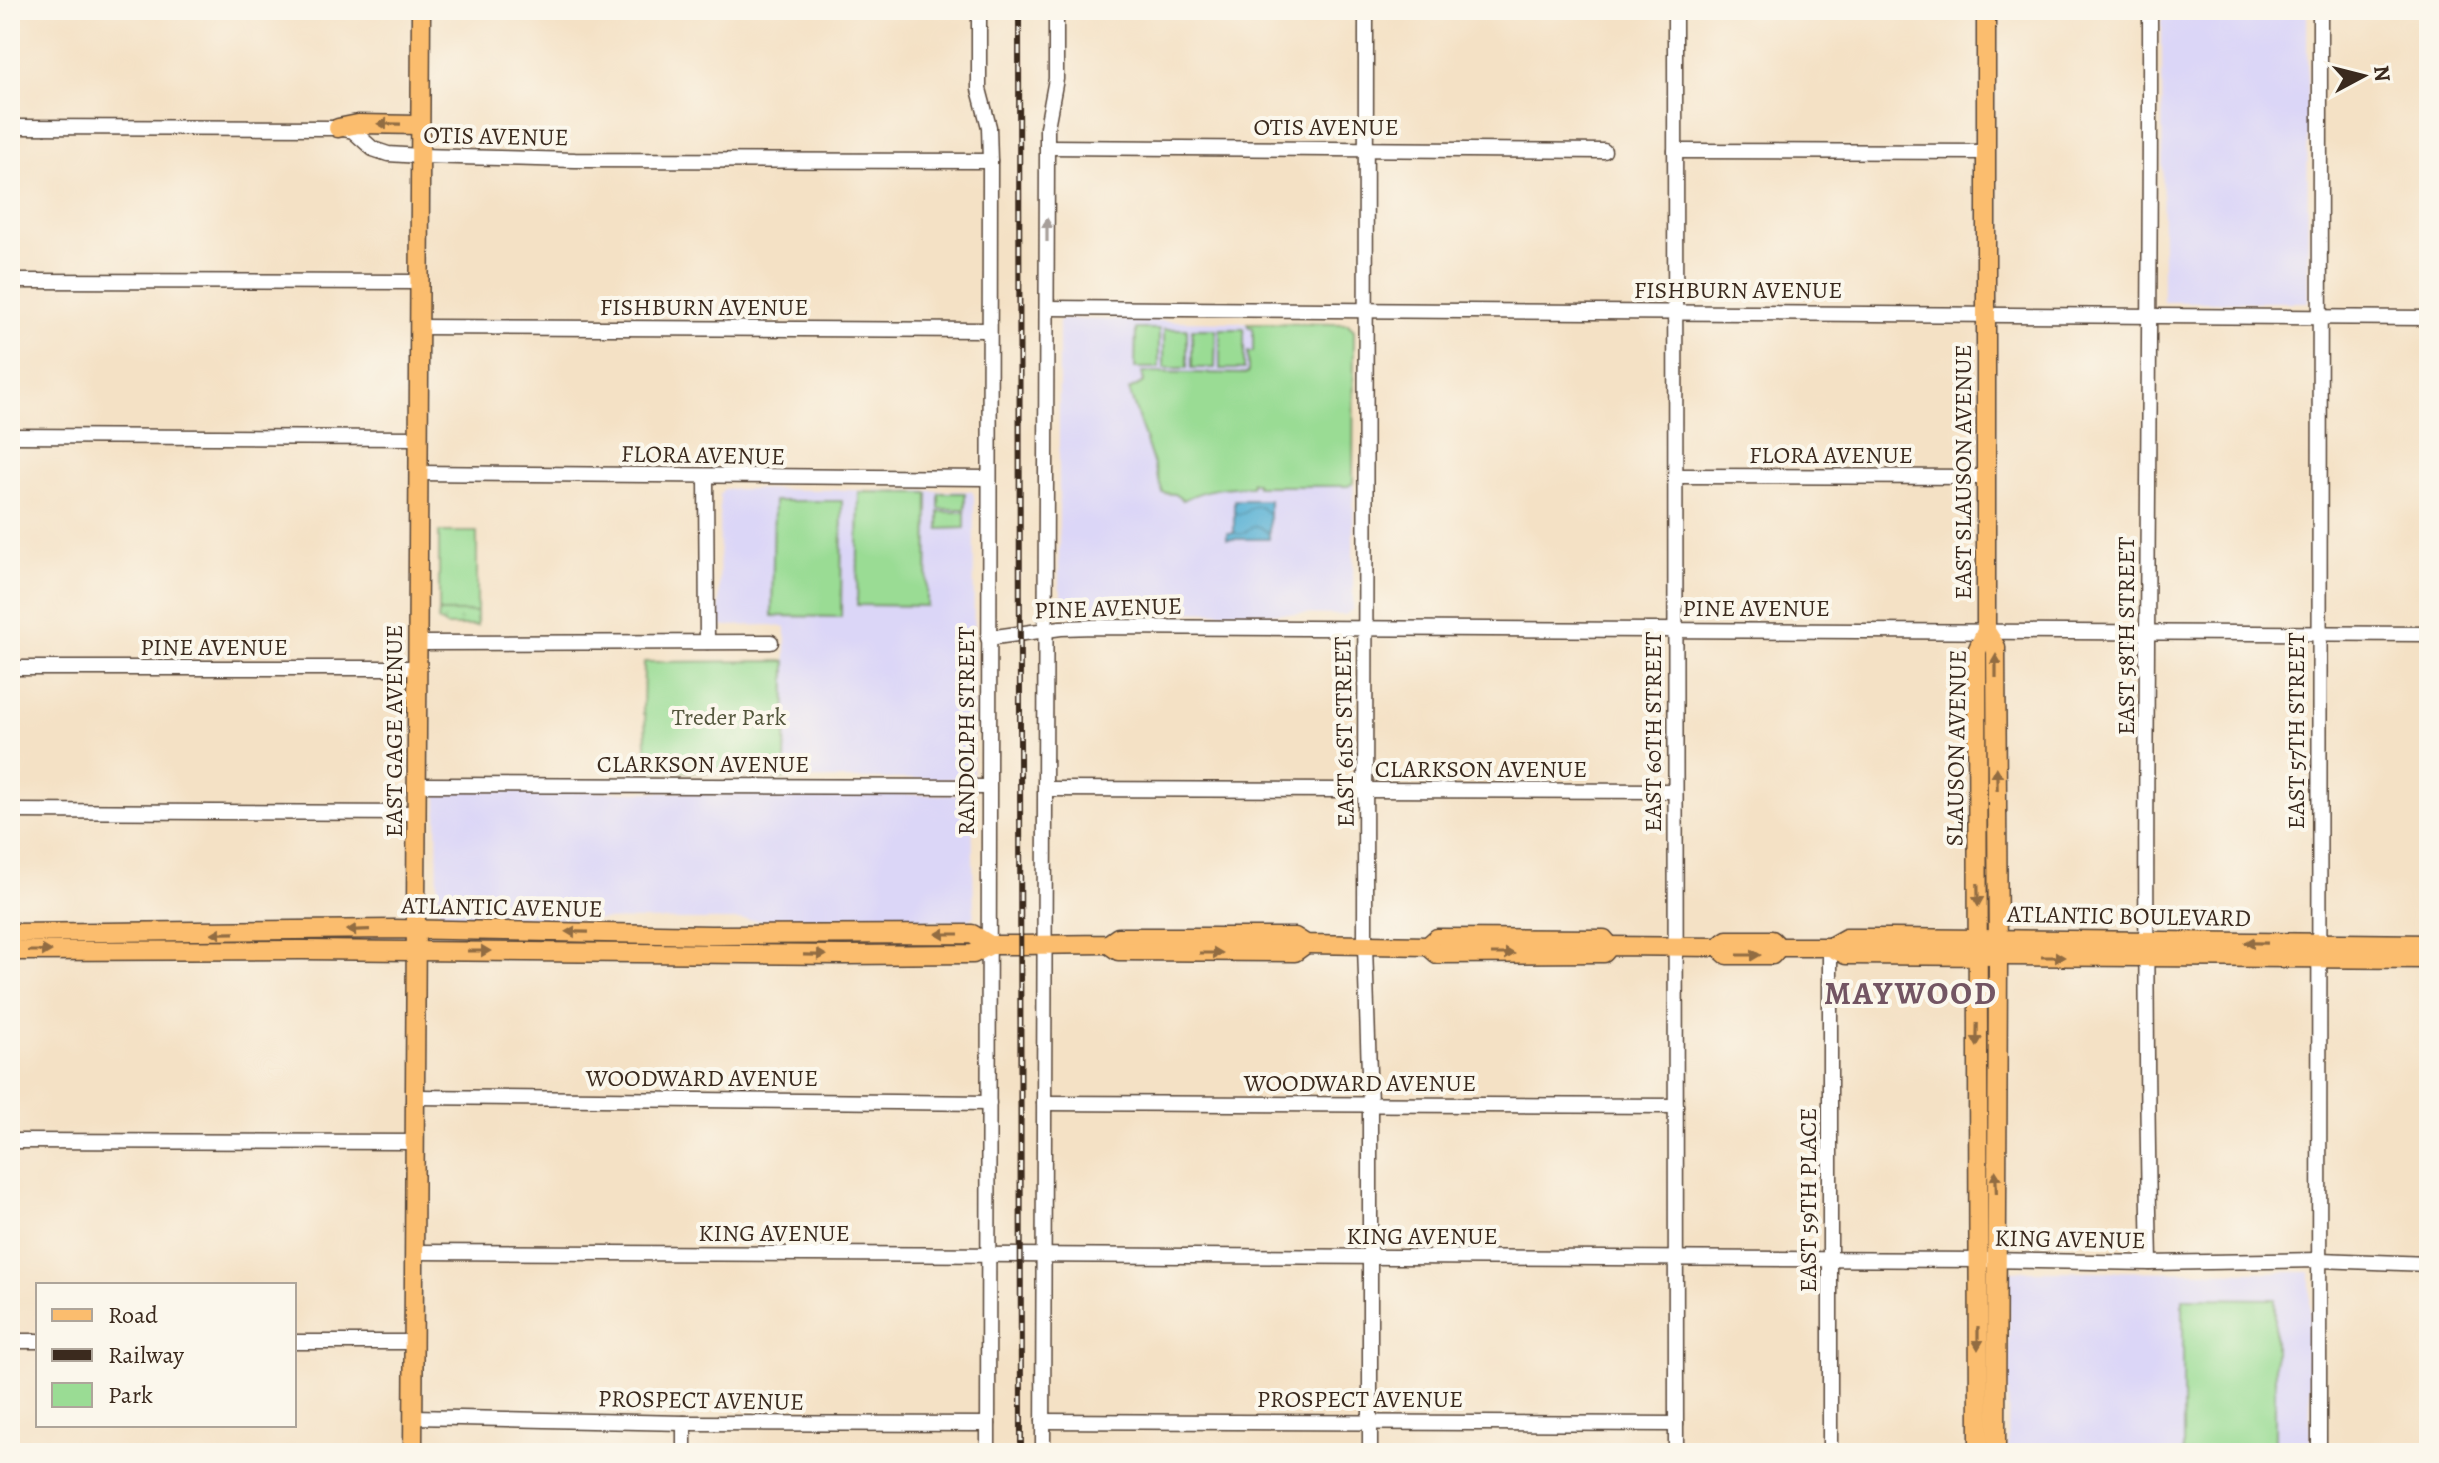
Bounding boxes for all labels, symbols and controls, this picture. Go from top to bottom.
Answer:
north arrow [2323,36,2403,116]
text: N [2366,64,2398,83]
street label: OTIS AVENUE [1253,111,1399,143]
one-way arrow [376,118,401,131]
street label: OTIS AVENUE [423,119,569,153]
one-way arrow [1041,217,1053,242]
street label: FISHBURN AVENUE [1634,274,1842,306]
street label: FISHBURN AVENUE [600,291,808,323]
street label: EAST SLAUSON AVENUE [1947,344,1979,600]
street label: FLORA AVENUE [621,438,785,472]
street label: FLORA AVENUE [1749,439,1913,471]
street label: EAST 58TH STREET [2110,537,2142,735]
street label: PINE AVENUE [1034,589,1182,627]
street label: PINE AVENUE [1682,592,1830,624]
street label: EAST GAGE AVENUE [378,624,410,838]
street label: RANDOLPH STREET [950,626,982,836]
street label: PINE AVENUE [140,631,288,663]
street label: EAST 60TH STREET [1637,632,1669,832]
street label: EAST 57TH STREET [2280,632,2312,830]
street label: EAST 61ST STREET [1326,636,1362,828]
street label: SLAUSON AVENUE [1938,649,1974,847]
one-way arrow [1990,653,2002,678]
park label: Treder Park [672,701,786,733]
street label: CLARKSON AVENUE [597,748,809,780]
street label: CLARKSON AVENUE [1375,753,1587,785]
one-way arrow [1991,766,2003,791]
one-way arrow [1972,883,1984,908]
street label: ATLANTIC AVENUE [400,889,603,925]
street label: ATLANTIC BOULEVARD [2006,898,2251,934]
one-way arrow [345,924,370,937]
one-way arrow [564,926,589,938]
one-way arrow [210,927,235,939]
one-way arrow [934,928,959,940]
one-way arrow [2243,936,2268,949]
one-way arrow [28,945,53,957]
one-way arrow [467,945,492,957]
one-way arrow [1199,947,1224,959]
one-way arrow [803,948,828,961]
one-way arrow [1491,948,1516,960]
one-way arrow [1737,949,1762,961]
one-way arrow [2041,951,2066,963]
district label: MAYWOOD [1824,971,1998,1015]
one-way arrow [1971,1023,1983,1048]
street label: WOODWARD AVENUE [585,1062,818,1094]
street label: WOODWARD AVENUE [1243,1067,1476,1099]
street label: EAST 59TH PLACE [1792,1108,1824,1292]
one-way arrow [1990,1169,2003,1194]
street label: KING AVENUE [698,1217,850,1249]
street label: KING AVENUE [1346,1220,1498,1252]
street label: KING AVENUE [1994,1222,2146,1256]
legend [36,1283,296,1427]
text: Road [108,1299,158,1331]
one-way arrow [1972,1326,1984,1351]
text: Railway [108,1339,184,1371]
text: Park [108,1379,153,1411]
street label: PROSPECT AVENUE [598,1382,804,1418]
street label: PROSPECT AVENUE [1257,1383,1463,1415]

